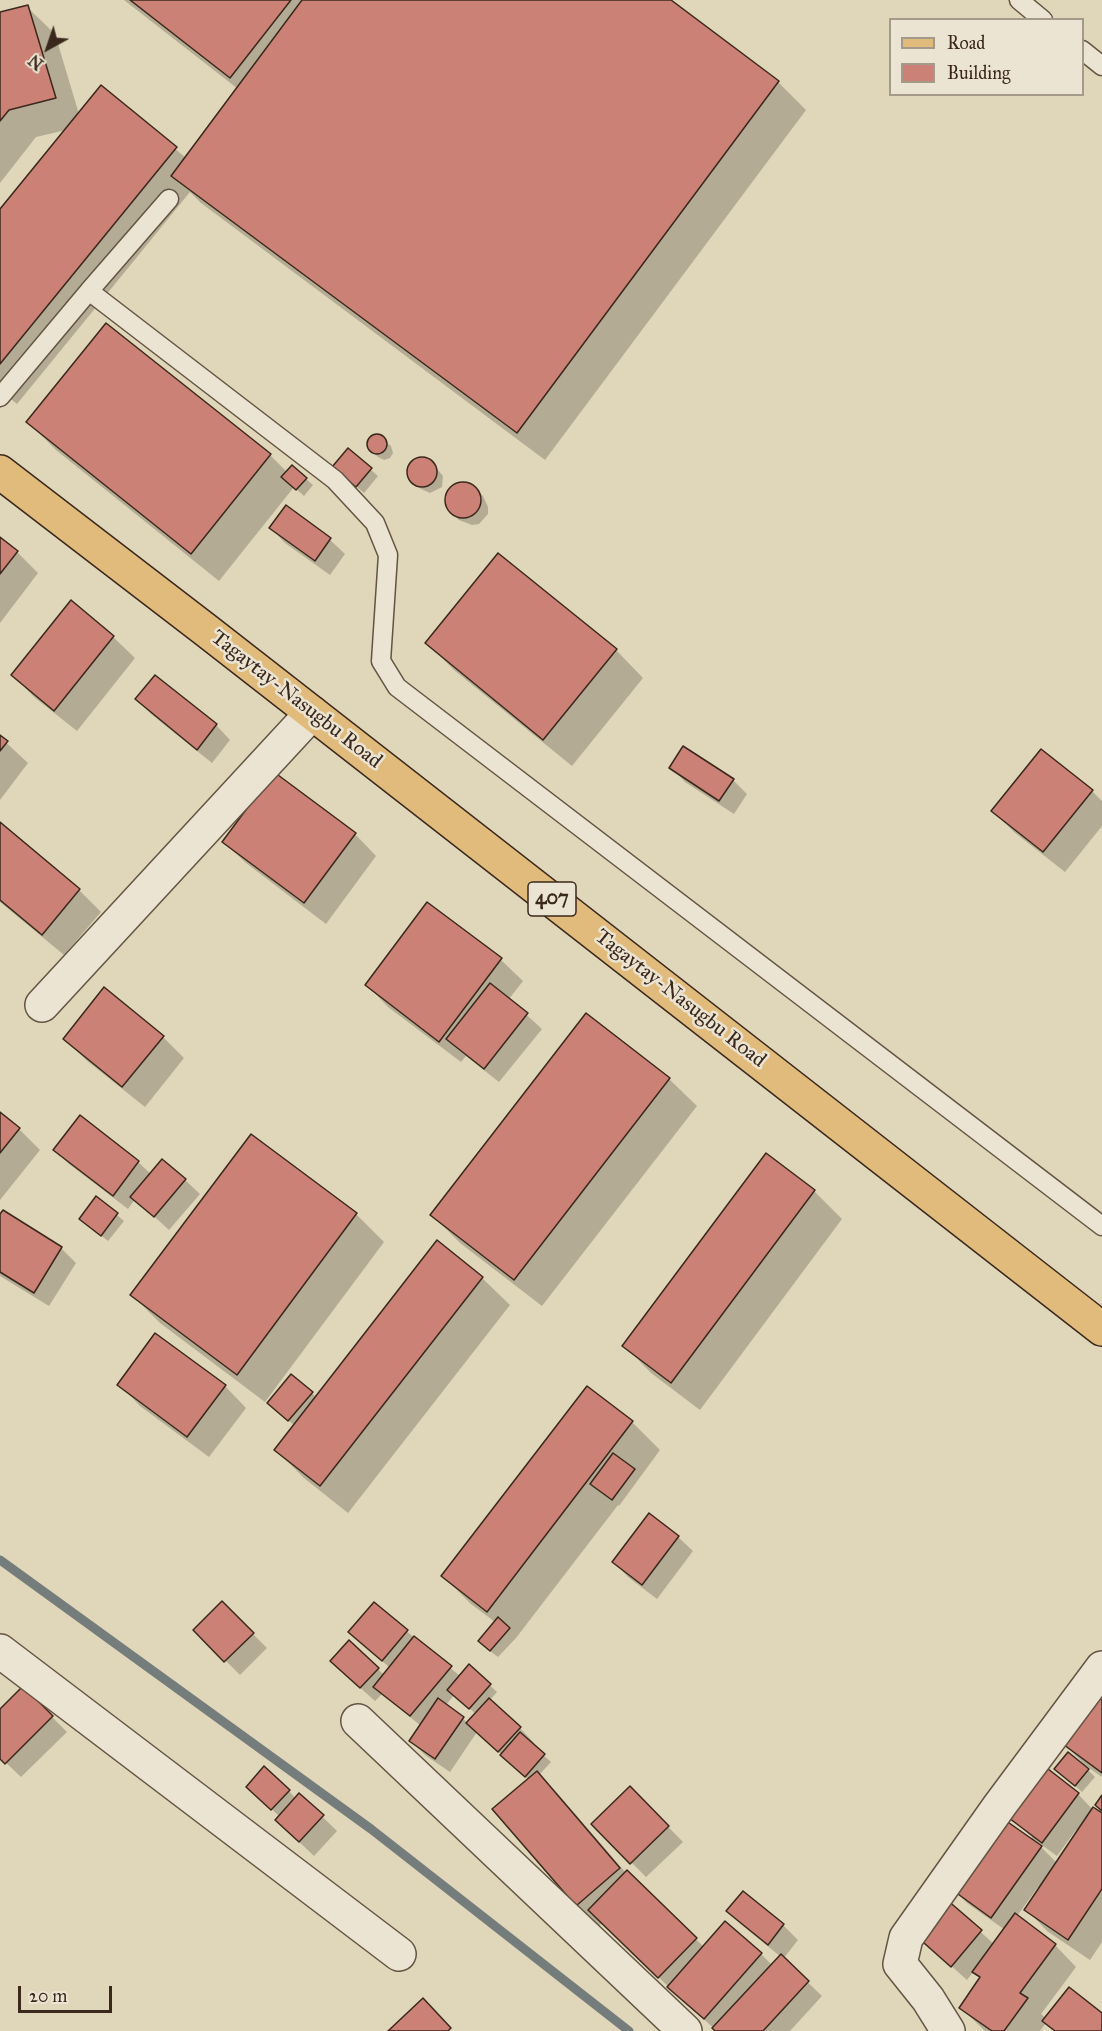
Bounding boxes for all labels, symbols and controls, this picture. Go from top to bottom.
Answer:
north arrow [18,18,78,78]
legend [889,18,1084,96]
text: Road [947,32,985,54]
text: N [25,51,47,74]
text: Building [947,62,1010,84]
street label: Tagaytay-Nasugbu Road [205,625,387,775]
road number: 407 [528,882,576,916]
street label: Tagaytay-Nasugbu Road [589,924,771,1074]
scale bar [21,1974,116,2012]
text: 20 m [29,1985,67,2007]

